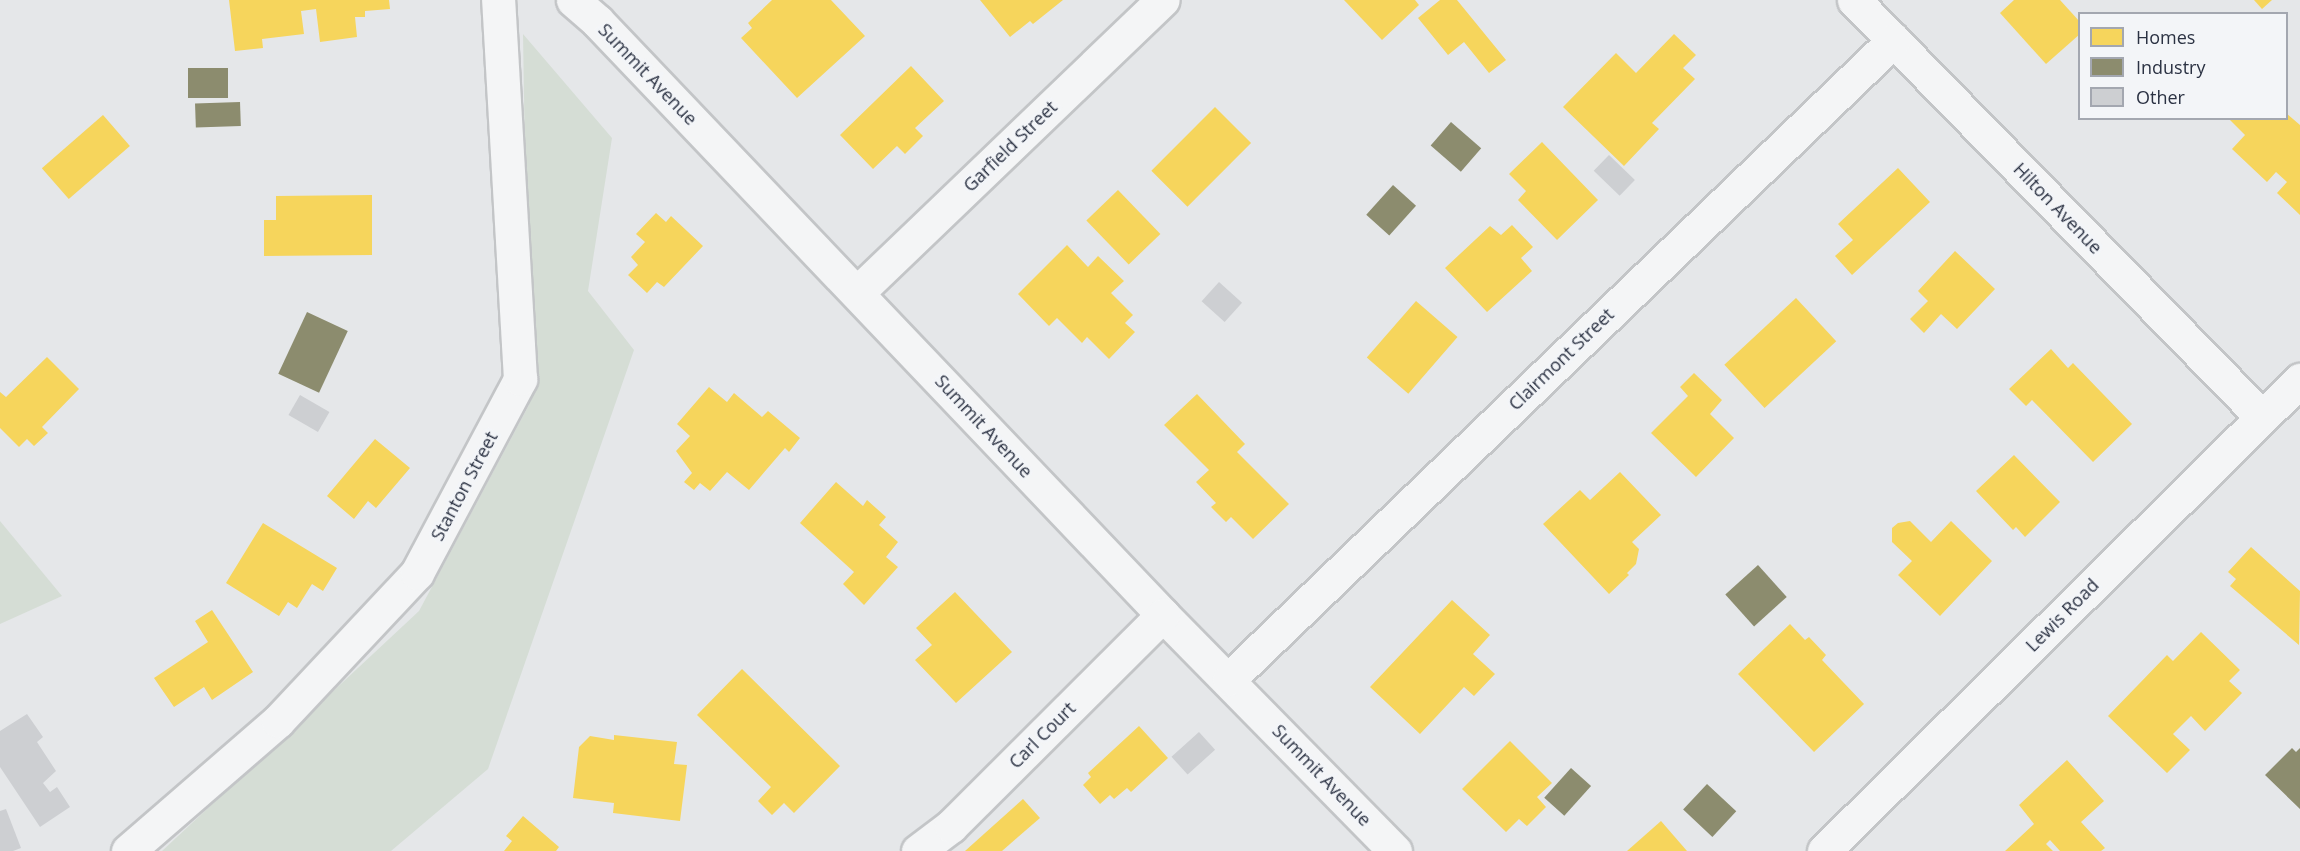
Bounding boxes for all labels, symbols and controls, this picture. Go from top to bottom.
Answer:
legend [2078,12,2288,120]
street label: Summit Avenue [594,19,702,129]
text: Homes [2136,25,2195,49]
text: Industry [2136,55,2206,79]
text: Other [2136,85,2185,109]
street label: Garfield Street [959,96,1061,196]
street label: Hilton Avenue [2009,158,2107,258]
street label: Clairmont Street [1504,303,1618,415]
street label: Summit Avenue [931,370,1037,482]
street label: Stanton Street [426,428,502,544]
street label: Lewis Road [2021,574,2103,656]
street label: Carl Court [1004,697,1080,773]
street label: Summit Avenue [1268,720,1376,830]

